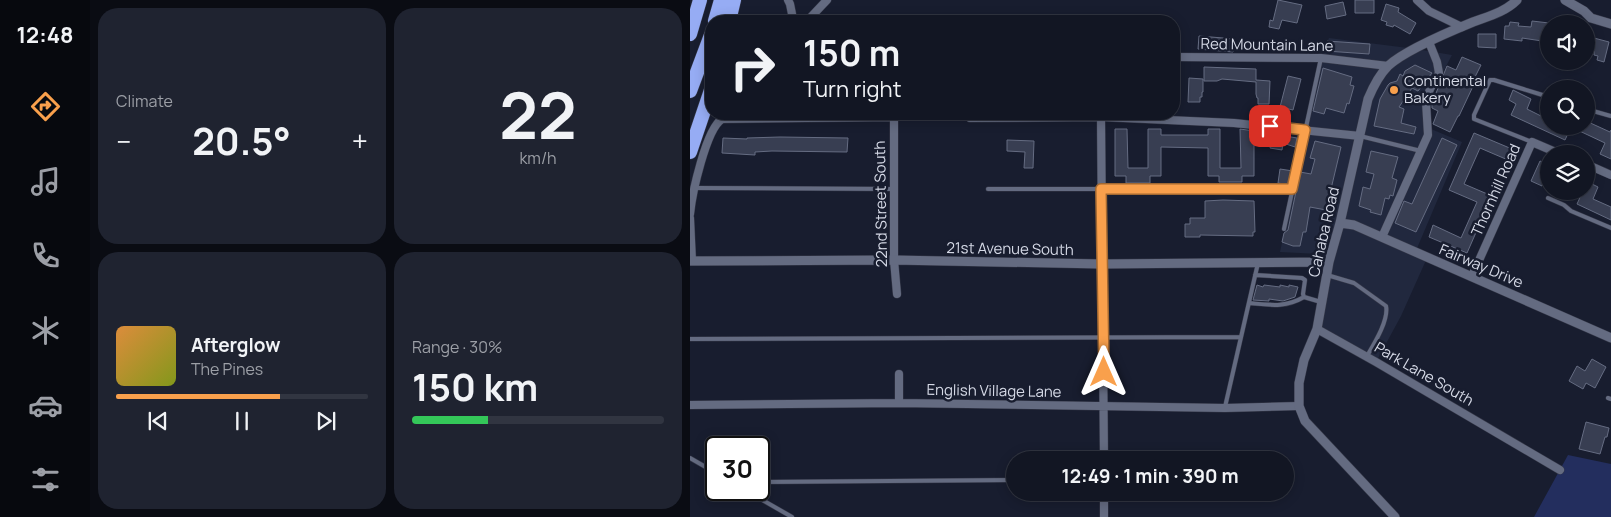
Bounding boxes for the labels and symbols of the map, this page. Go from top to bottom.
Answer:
street label: Red Mountain Lane [1200,33,1334,56]
place label: Continental Bakery [1404,70,1486,108]
marker: Continental Bakery [1388,84,1400,96]
pin [1249,105,1291,147]
street label: 22nd Street South [869,140,892,268]
street label: Thornhill Road [1466,140,1525,239]
street label: Cahaba Road [1303,185,1344,279]
street label: 21st Avenue South [946,237,1074,260]
street label: Fairway Drive [1436,238,1527,293]
street label: Park Lane South [1371,337,1478,411]
position arrow [1077,345,1129,397]
street label: English Village Lane [926,379,1062,402]
speed limit sign: 30 [705,436,770,501]

